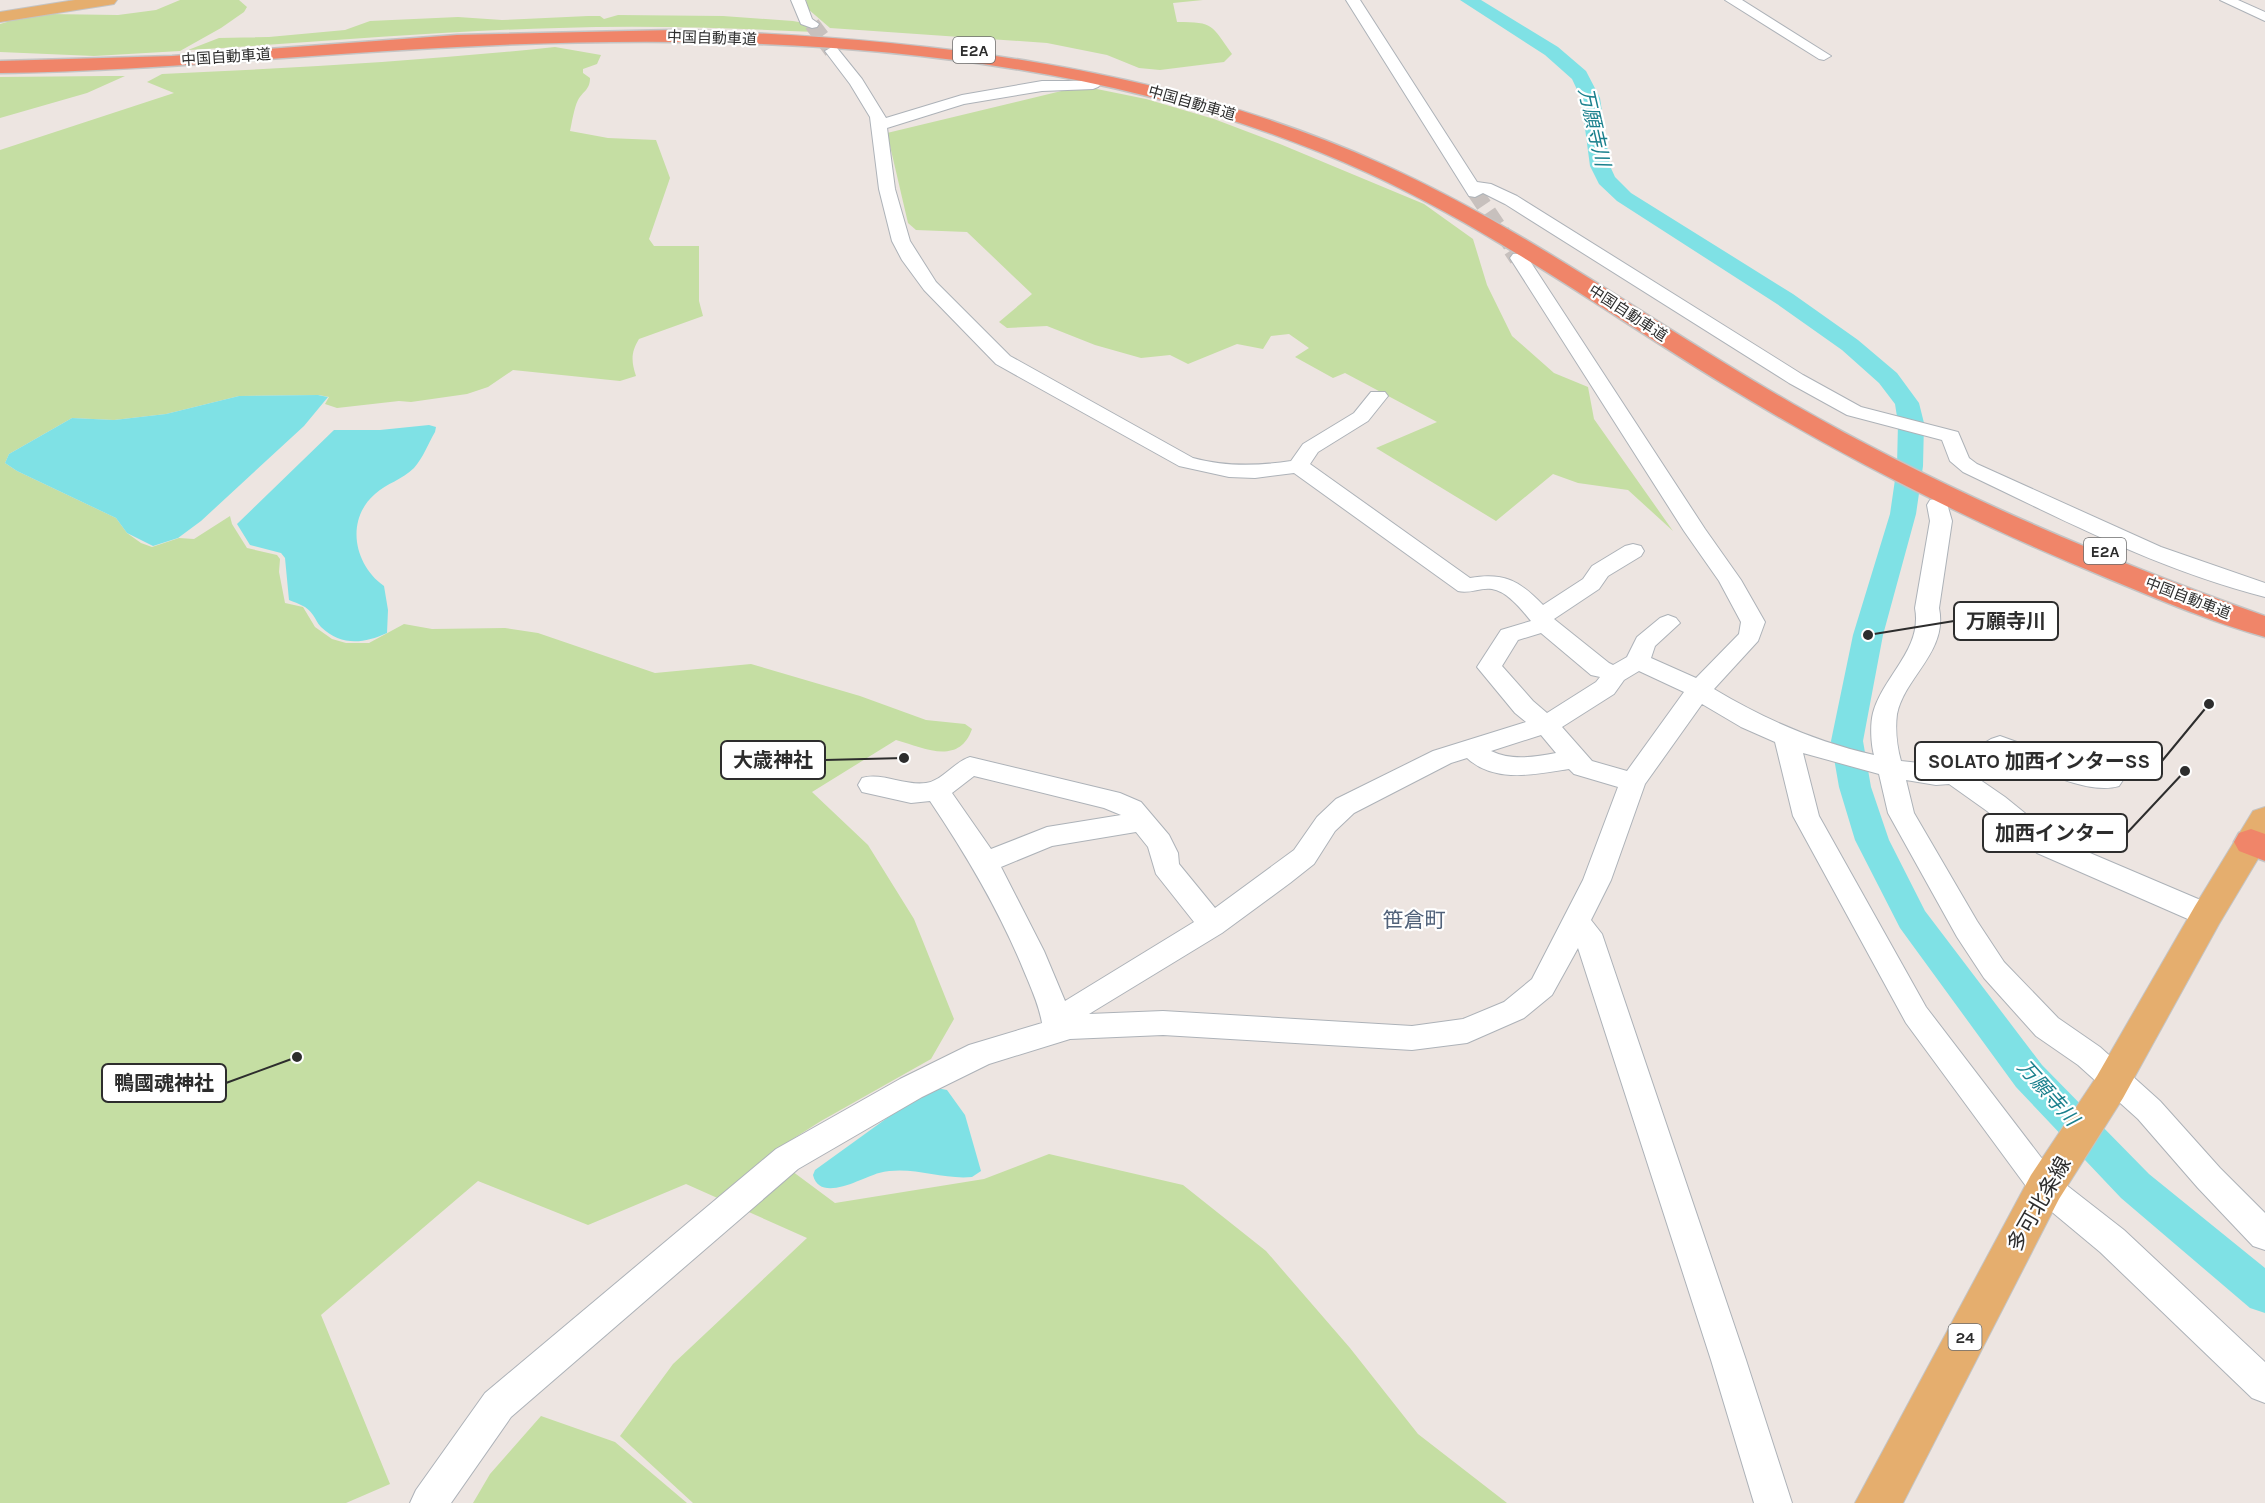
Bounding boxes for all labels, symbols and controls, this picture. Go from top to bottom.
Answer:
street label: 中国自動車道 [667,27,757,49]
road number: E2A [953,37,995,63]
street label: 中国自動車道 [180,45,272,69]
street label: 中国自動車道 [1146,82,1238,124]
water label: 万願寺川 [1574,85,1615,171]
street label: 中国自動車道 [1585,281,1671,345]
road number: E2A [2084,538,2126,564]
street label: 中国自動車道 [2143,573,2233,623]
callout: 万願寺川 [1954,602,2058,640]
text: 万願寺川 [1966,610,2046,633]
callout: 大歳神社 [721,741,825,779]
callout: SOLATO 加西インターSS [1915,742,2162,780]
text: 大歳神社 [733,749,813,772]
text: SOLATO 加西インターSS [1928,750,2150,773]
callout: 加西インター [1983,814,2127,852]
text: 加西インター [1995,822,2115,845]
district label: 笹倉町 [1383,908,1446,932]
water label: 万願寺川 [2013,1056,2085,1132]
callout: 鴨國魂神社 [102,1064,226,1102]
text: 鴨國魂神社 [114,1072,214,1095]
street label: 多可北条線 [2002,1153,2076,1255]
road number: 24 [1948,1324,1982,1350]

